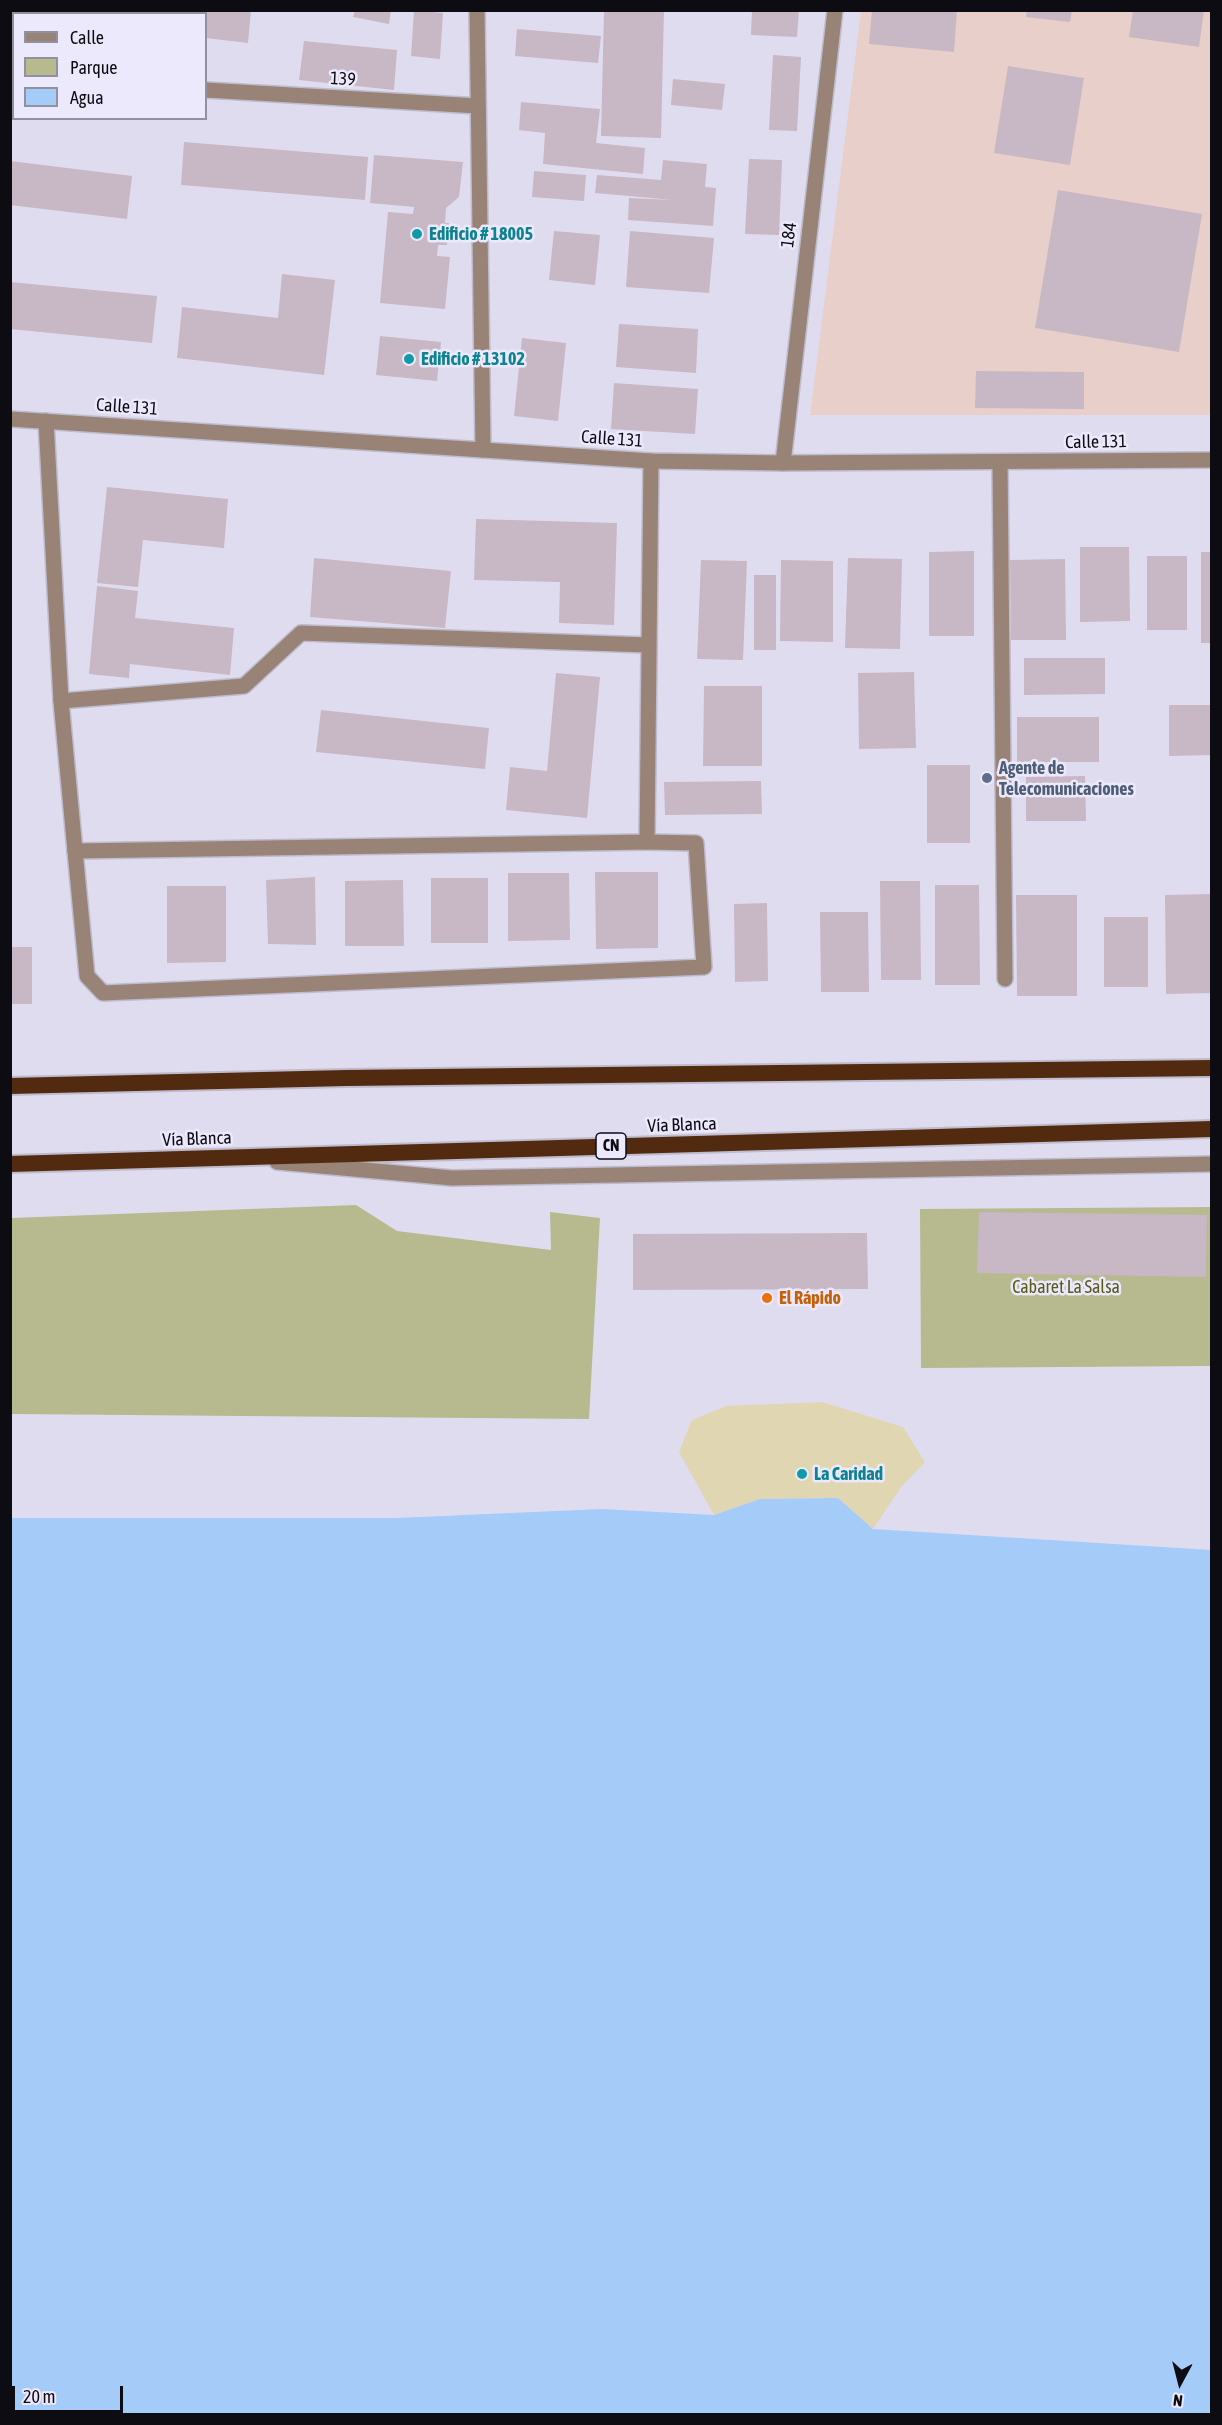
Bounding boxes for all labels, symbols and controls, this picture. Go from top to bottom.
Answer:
legend [12,12,207,120]
text: Calle [70,27,104,48]
text: Parque [70,57,118,78]
street label: 139 [330,68,356,90]
text: Agua [70,87,104,108]
street label: 184 [777,221,801,249]
place label: Edificio # 18005 [429,223,533,245]
marker: Edificio # 18005 [410,227,424,241]
place label: Edificio # 13102 [421,348,525,370]
marker: Edificio # 13102 [402,352,416,366]
street label: Calle 131 [95,394,159,420]
street label: Calle 131 [580,426,644,452]
street label: Calle 131 [1065,431,1127,453]
place label: Agente de Telecomunicaciones [999,757,1134,800]
marker: Agente de Telecomunicaciones [980,771,994,785]
street label: Vía Blanca [647,1113,717,1137]
street label: Vía Blanca [162,1127,232,1151]
road number: CN [596,1133,626,1159]
park label: Cabaret La Salsa [1012,1276,1120,1298]
place label: El Rápido [779,1287,841,1309]
marker: El Rápido [760,1291,774,1305]
place label: La Caridad [814,1463,883,1485]
marker: La Caridad [795,1467,809,1481]
north arrow [1150,2353,1210,2413]
scale bar [15,2374,126,2412]
text: 20 m [23,2386,55,2407]
text: N [1172,2391,1184,2410]

